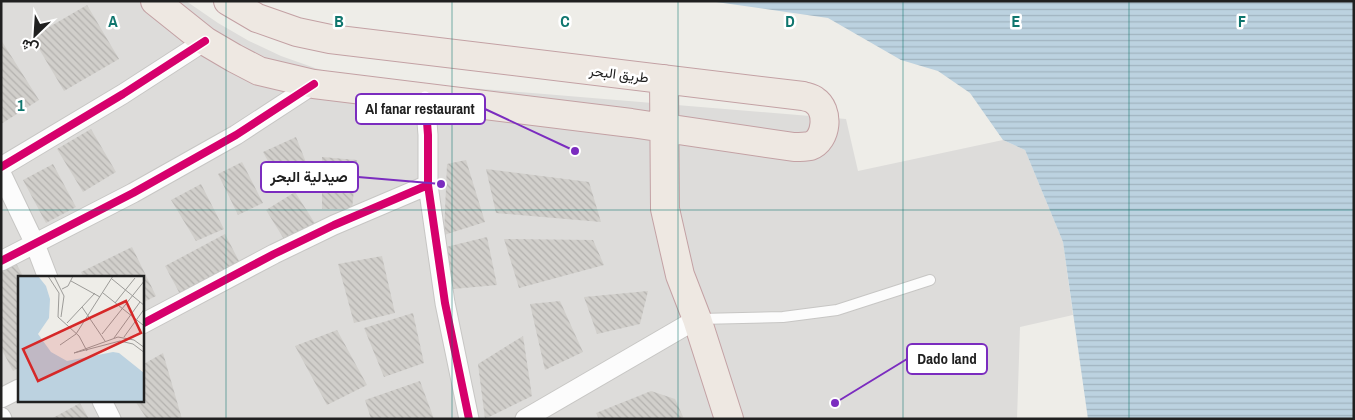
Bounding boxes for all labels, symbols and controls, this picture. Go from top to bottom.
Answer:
north arrow [10,10,60,60]
text: A [108,10,118,32]
text: B [334,10,344,32]
text: C [560,10,570,32]
text: D [785,10,795,32]
text: E [1012,10,1021,32]
text: F [1238,10,1246,32]
text: ش [18,35,41,58]
street label: طريق البحر [587,61,650,87]
text: 1 [17,94,25,116]
callout: Al fanar restaurant [356,94,485,124]
text: Al fanar restaurant [365,98,475,119]
callout: صيدلية البحر [261,162,358,192]
text: صيدلية البحر [269,166,348,187]
inset map [18,276,144,402]
callout: Dado land [907,344,987,374]
text: Dado land [917,348,977,369]

